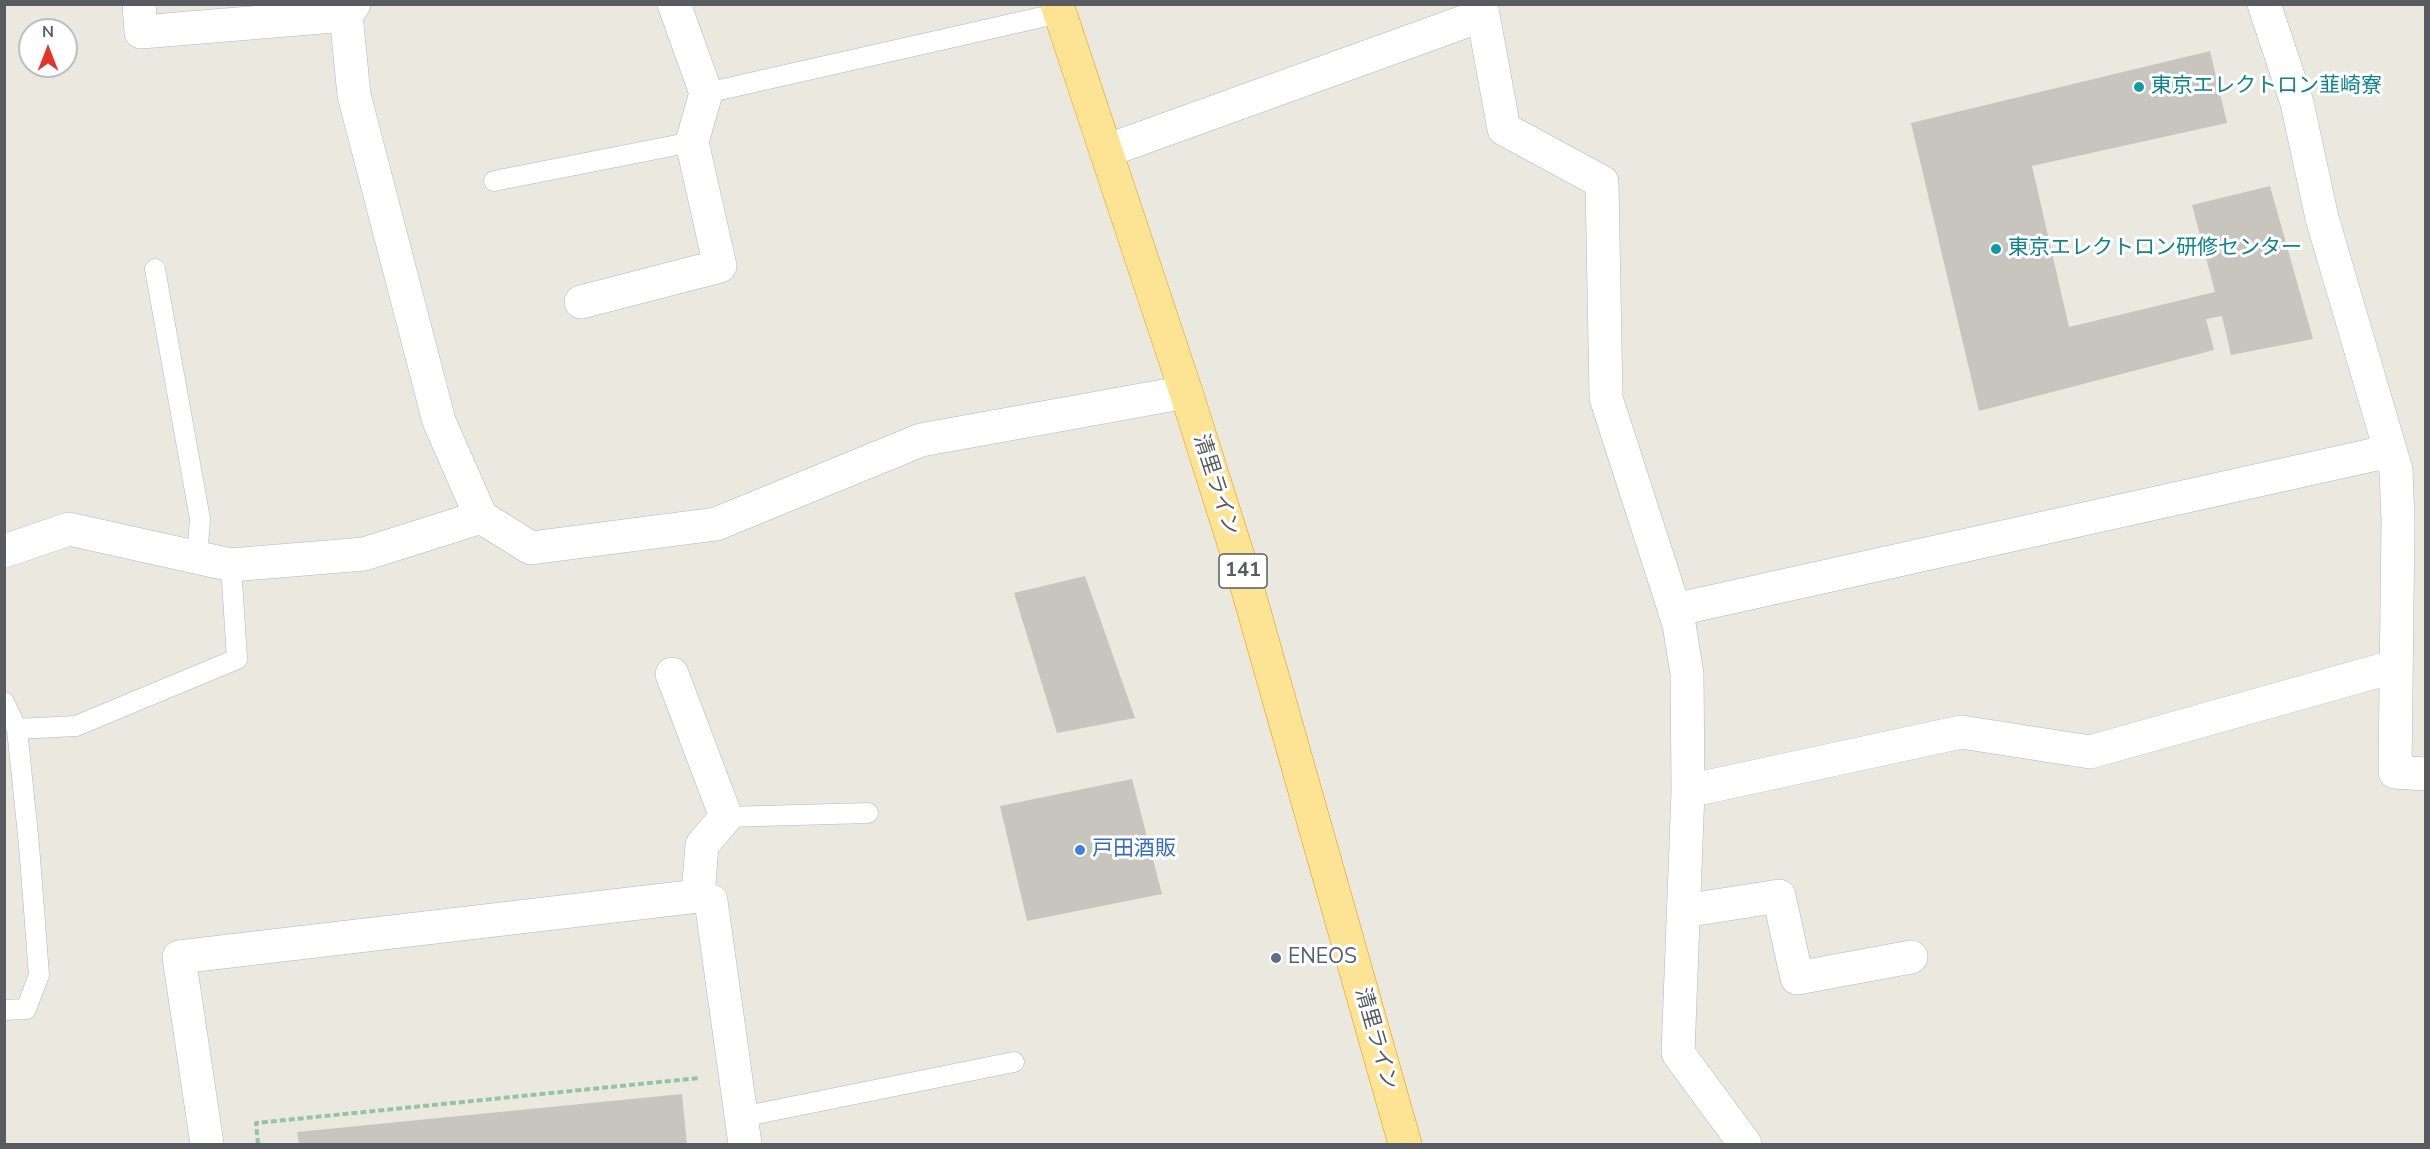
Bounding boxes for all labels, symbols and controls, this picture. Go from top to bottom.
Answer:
north arrow [18,18,78,78]
text: N [42,21,54,43]
place label: 東京エレクトロン韮崎寮 [2151,74,2382,100]
marker: 東京エレクトロン韮崎寮 [2132,80,2146,94]
place label: 東京エレクトロン研修センター [2008,236,2302,262]
marker: 東京エレクトロン研修センター [1989,242,2003,256]
street label: 清里ライン [1187,431,1243,539]
road number: 141 [1219,554,1267,588]
place label: 戸田酒販 [1092,837,1176,863]
marker: 戸田酒販 [1073,843,1087,857]
place label: ENEOS [1288,945,1357,971]
marker: ENEOS [1269,951,1283,965]
street label: 清里ライン [1348,985,1402,1093]

